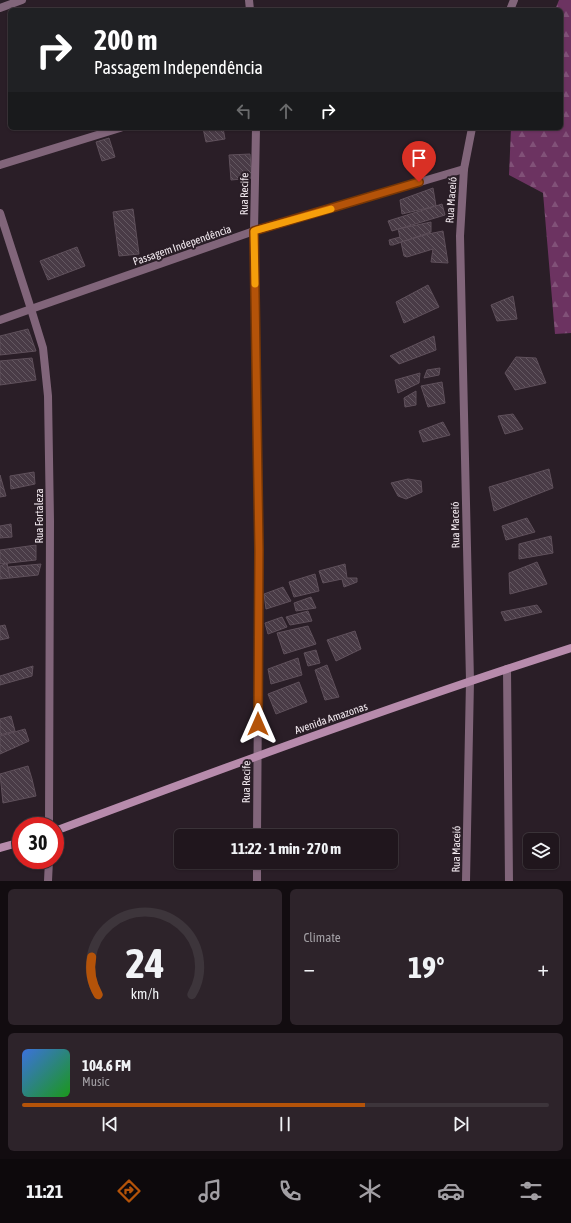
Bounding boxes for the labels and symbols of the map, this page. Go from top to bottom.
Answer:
pin [402,141,436,182]
street label: Rua Recife [238,173,250,215]
street label: Rua Maceió [443,176,459,224]
street label: Passagem Independência [131,223,233,267]
street label: Rua Fortaleza [33,488,45,544]
street label: Rua Maceió [449,502,461,548]
street label: Avenida Amazonas [293,700,369,736]
position arrow [237,703,279,745]
street label: Rua Recife [240,761,252,803]
speed limit sign: 30 [12,817,64,869]
street label: Rua Maceió [450,826,462,872]

